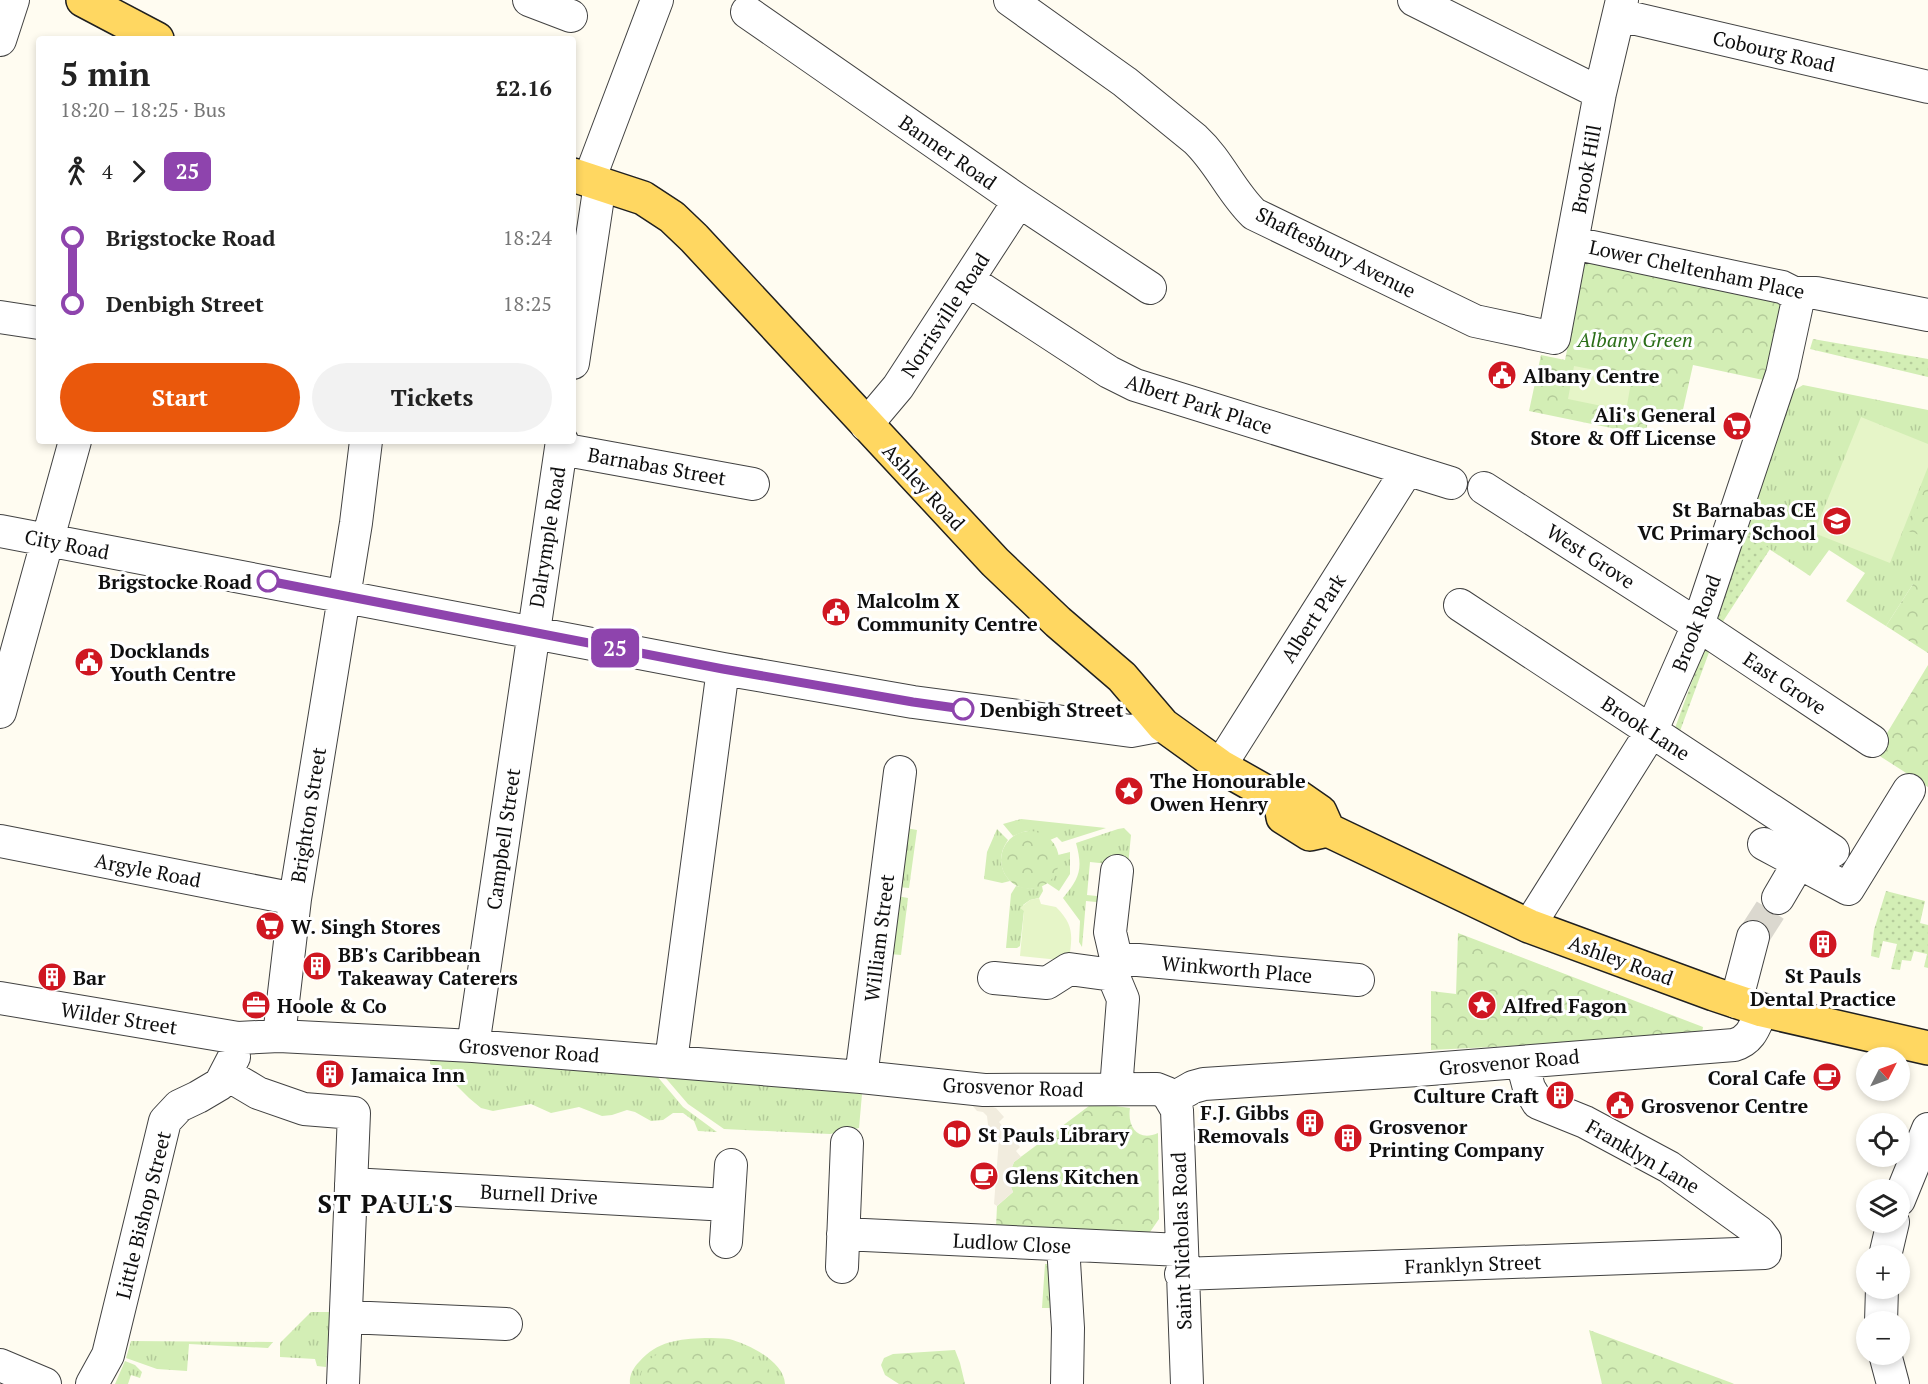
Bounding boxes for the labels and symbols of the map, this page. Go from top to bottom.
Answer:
street label: Cobourg Road [1710,24,1838,78]
street label: Banner Road [894,108,1002,196]
street label: Brook Hill [1565,122,1607,216]
street label: Shaftesbury Avenue [1252,200,1420,304]
street label: Lower Cheltenham Place [1587,233,1807,305]
street label: Norrisville Road [895,247,995,383]
park label: Albany Green [1576,326,1693,353]
public building icon: Albany Centre [1486,359,1518,391]
place label: Albany Centre [1523,362,1660,389]
street label: Albert Park Place [1122,368,1276,440]
place label: Ali's General Store & Off License [1530,401,1716,451]
supermarket icon: Ali's General Store & Off License [1721,410,1753,442]
street label: Ashley Road [877,438,971,536]
street label: Barnabas Street [586,441,729,492]
street label: Dalrymple Road [523,464,571,610]
place label: St Barnabas CE VC Primary School [1637,496,1816,546]
school or university icon: St Barnabas CE VC Primary School [1821,505,1853,537]
street label: West Grove [1542,517,1640,595]
street label: City Road [22,523,112,565]
place label: Brigstocke Road [98,568,252,595]
street label: Albert Park [1274,568,1352,668]
marker: Brigstocke Road [257,570,279,592]
street label: Brook Road [1665,571,1727,675]
place label: Malcolm X Community Centre [857,587,1038,637]
public building icon: Malcolm X Community Centre [820,596,852,628]
line badge: 25 [588,628,642,668]
place label: Docklands Youth Centre [110,637,236,687]
street label: East Grove [1738,645,1832,721]
public building icon: Docklands Youth Centre [73,646,105,678]
street label: Brook Lane [1597,689,1695,767]
place label: Denbigh Street [980,696,1123,723]
marker: Denbigh Street [952,698,974,720]
street label: Brighton Street [284,745,332,885]
street label: Campbell Street [480,766,526,912]
place label: The Honourable Owen Henry [1150,767,1306,817]
place icon: The Honourable Owen Henry [1113,775,1145,807]
street label: Argyle Road [93,846,203,894]
street label: William Street [858,872,900,1003]
supermarket icon: W. Singh Stores [254,910,286,942]
place label: W. Singh Stores [291,913,441,940]
building icon: St Pauls Dental Practice [1807,928,1839,960]
street label: Ashley Road [1565,929,1677,991]
place label: BB's Caribbean Takeaway Caterers [338,941,518,991]
street label: Winkworth Place [1161,949,1313,989]
building icon: BB's Caribbean Takeaway Caterers [301,950,333,982]
building icon: Bar [36,961,68,993]
place label: St Pauls Dental Practice [1750,962,1896,1012]
place label: Bar [73,964,106,991]
office icon: Hoole & Co [240,989,272,1021]
place icon: Alfred Fagon [1466,989,1498,1021]
place label: Hoole & Co [277,992,387,1019]
place label: Alfred Fagon [1503,992,1627,1019]
street label: Wilder Street [59,995,180,1041]
street label: Grosvenor Road [458,1032,600,1068]
street label: Grosvenor Road [1438,1042,1580,1082]
north arrow [1856,1047,1910,1101]
building icon: Jamaica Inn [314,1058,346,1090]
place label: Jamaica Inn [351,1061,465,1088]
cafe icon: Coral Cafe [1811,1061,1843,1093]
place label: Coral Cafe [1708,1064,1806,1091]
street label: Grosvenor Road [942,1071,1084,1103]
building icon: Culture Craft [1544,1079,1576,1111]
place label: Culture Craft [1414,1082,1539,1109]
public building icon: Grosvenor Centre [1604,1089,1636,1121]
place label: Grosvenor Centre [1641,1092,1809,1119]
place label: F.J. Gibbs Removals [1197,1099,1289,1149]
building icon: F.J. Gibbs Removals [1294,1107,1326,1139]
place label: Grosvenor Printing Company [1369,1113,1544,1163]
street label: Franklyn Lane [1581,1113,1705,1199]
library icon: St Pauls Library [941,1118,973,1150]
place label: St Pauls Library [978,1121,1129,1148]
building icon: Grosvenor Printing Company [1332,1122,1364,1154]
street label: Little Bishop Street [109,1128,177,1302]
street label: Saint Nicholas Road [1164,1152,1198,1330]
cafe icon: Glens Kitchen [968,1160,1000,1192]
place label: Glens Kitchen [1005,1163,1139,1190]
street label: Burnell Drive [479,1177,599,1211]
district label: ST PAUL'S [317,1186,455,1220]
street label: Ludlow Close [952,1226,1072,1260]
street label: Franklyn Street [1404,1248,1543,1280]

